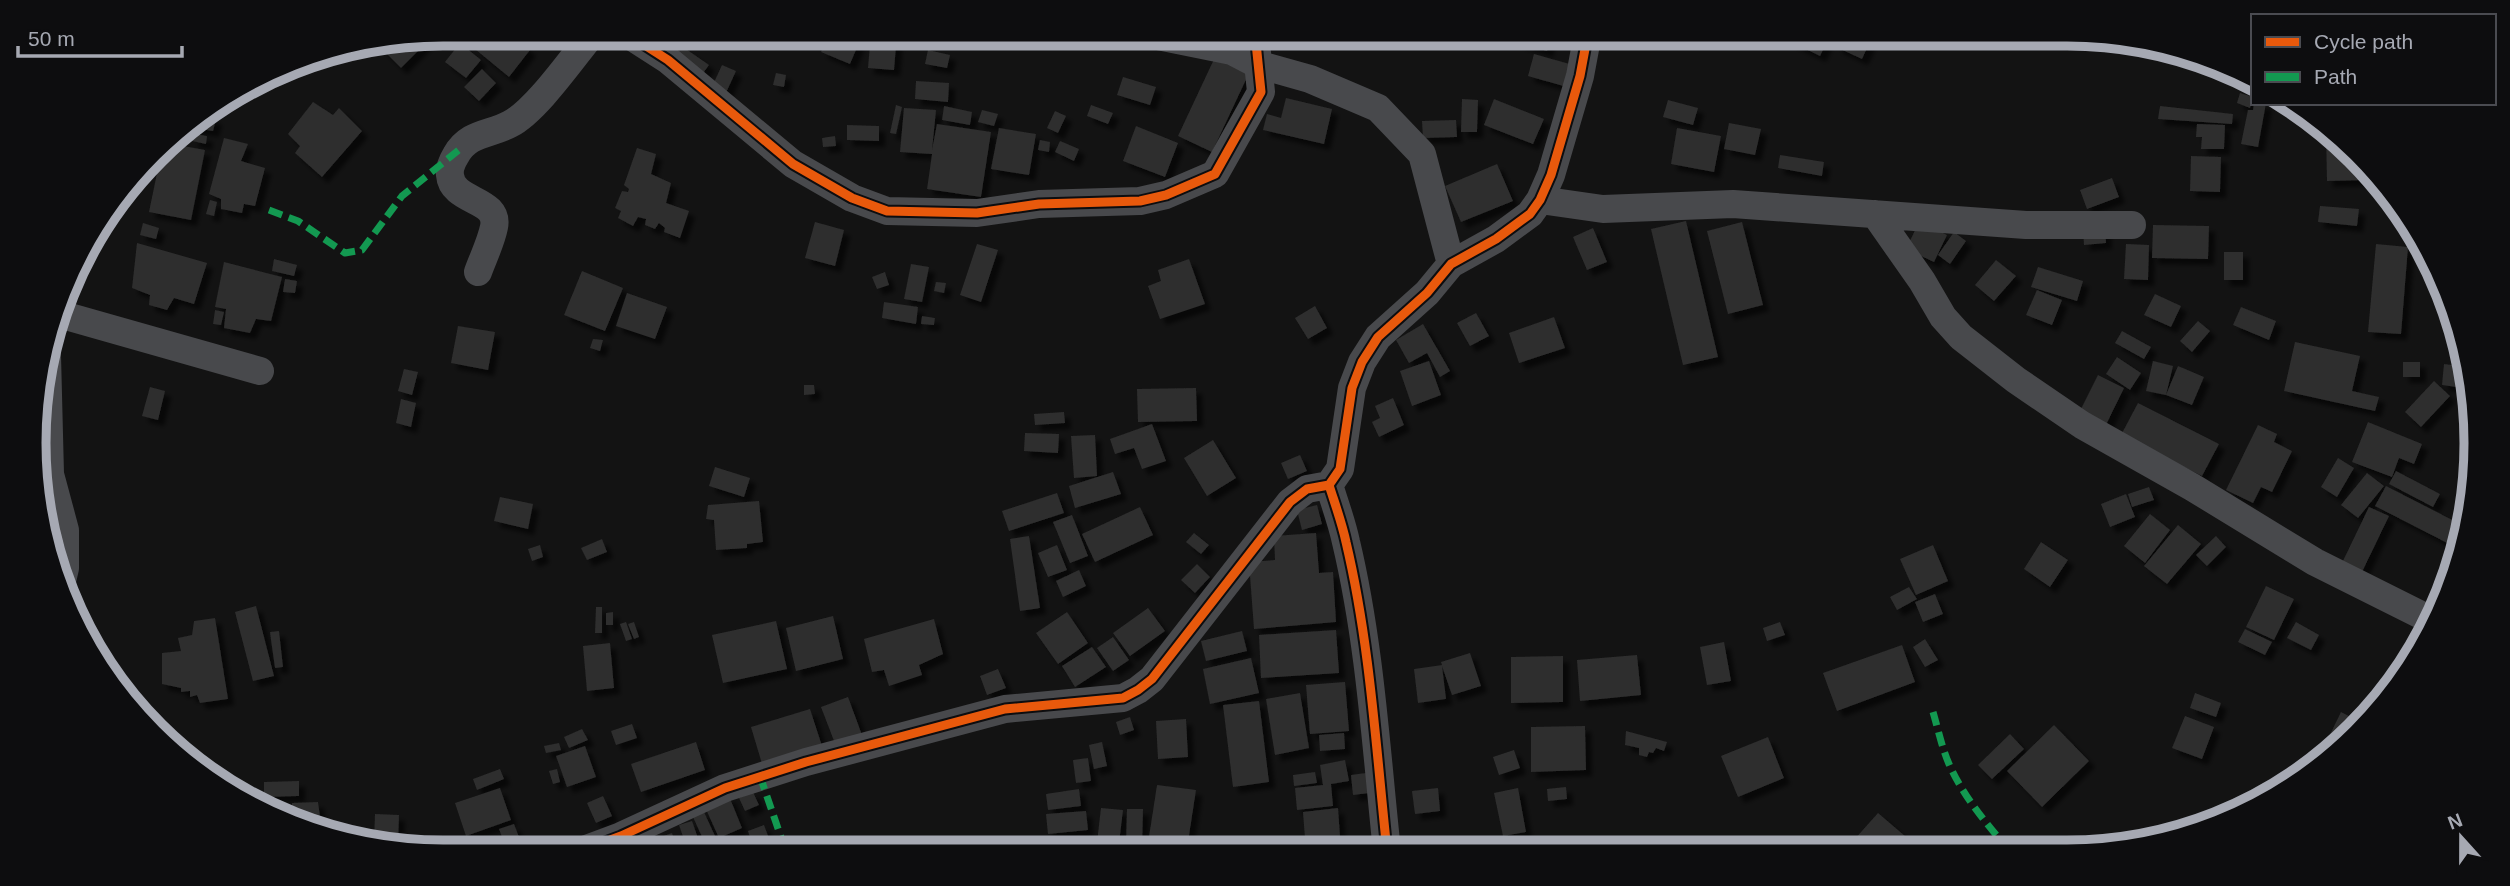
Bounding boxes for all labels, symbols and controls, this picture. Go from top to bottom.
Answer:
scale bar [18,14,182,58]
legend [2251,14,2496,105]
text: 50 m [28,27,75,50]
text: Cycle path [2314,30,2413,53]
text: Path [2314,65,2357,88]
north arrow [2426,802,2496,872]
text: N [2445,809,2465,834]

